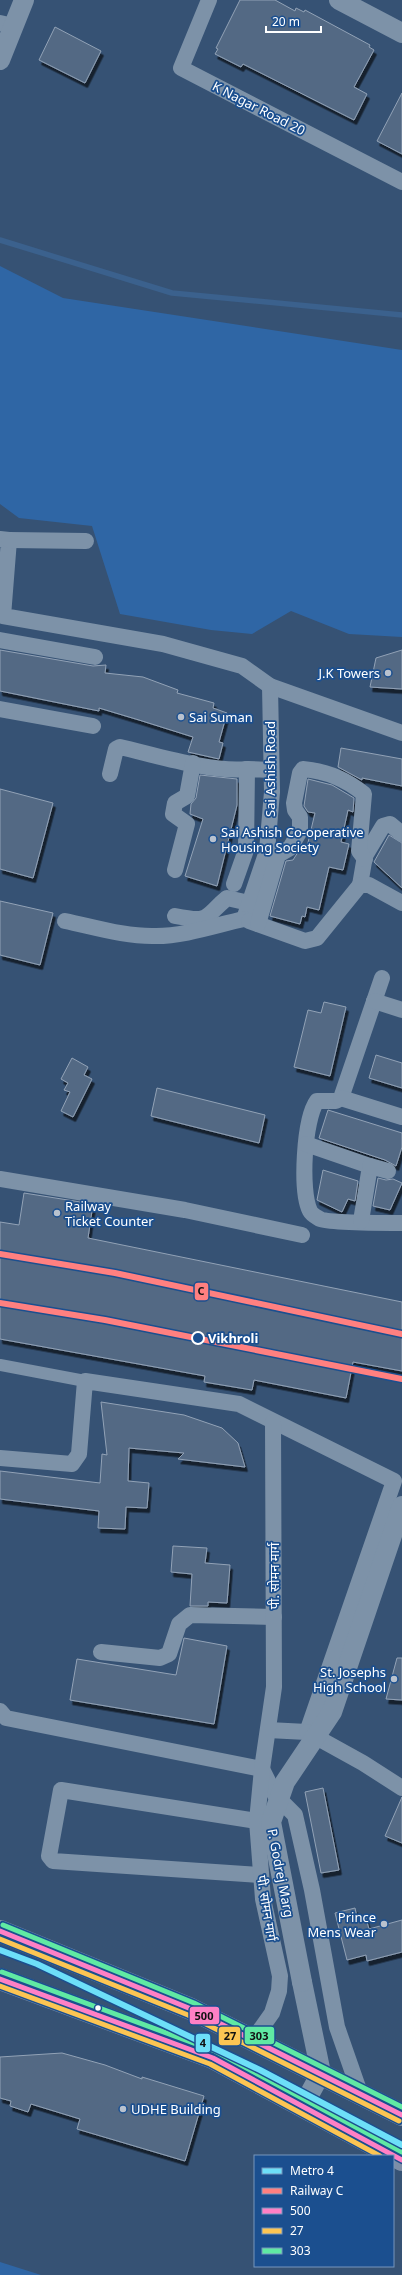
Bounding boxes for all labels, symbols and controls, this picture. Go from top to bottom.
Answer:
scale bar [266,8,321,34]
text: 20 m [272,13,300,30]
street label: K Nagar Road 20 [209,77,309,139]
place label: J.K Towers [316,664,380,682]
marker: J.K Towers [383,668,393,678]
place label: Sai Suman [189,708,253,726]
marker: Sai Suman [176,712,186,722]
street label: Sai Ashish Road [261,721,279,817]
place label: Sai Ashish Co-operative Housing Society [221,823,364,856]
marker: Sai Ashish Co-operative Housing Society [208,834,218,844]
place label: Railway Ticket Counter [65,1197,154,1230]
marker: Railway Ticket Counter [52,1208,62,1218]
line badge: C [194,1282,209,1301]
text: C [197,1283,205,1298]
place label: Vikhroli [208,1329,258,1347]
marker: Vikhroli [191,1331,205,1345]
street label: पी. सोमन मार्ग [265,1542,283,1609]
place label: St. Josephs High School [313,1663,386,1696]
marker: St. Josephs High School [389,1674,399,1684]
street label: P. Godrej Marg [264,1827,298,1919]
street label: पी. सोमन मार्ग [253,1874,281,1943]
place label: Prince Mens Wear [307,1908,377,1941]
marker: Prince Mens Wear [379,1919,389,1929]
unlabelled marker [93,2003,103,2013]
line badge: 500 [189,2006,220,2025]
text: 500 [195,2008,213,2023]
line badge: 27 [218,2026,241,2046]
line badge: 303 [244,2026,275,2045]
text: 27 [224,2028,236,2043]
text: 303 [250,2028,268,2043]
line badge: 4 [195,2033,211,2053]
text: 4 [200,2035,207,2050]
place label: UDHE Building [131,2100,221,2118]
marker: UDHE Building [118,2104,128,2114]
legend [254,2155,394,2267]
text: Metro 4 [290,2162,334,2179]
text: Railway C [290,2182,344,2199]
text: 500 [290,2202,311,2219]
text: 27 [290,2222,304,2239]
text: 303 [290,2242,311,2259]

